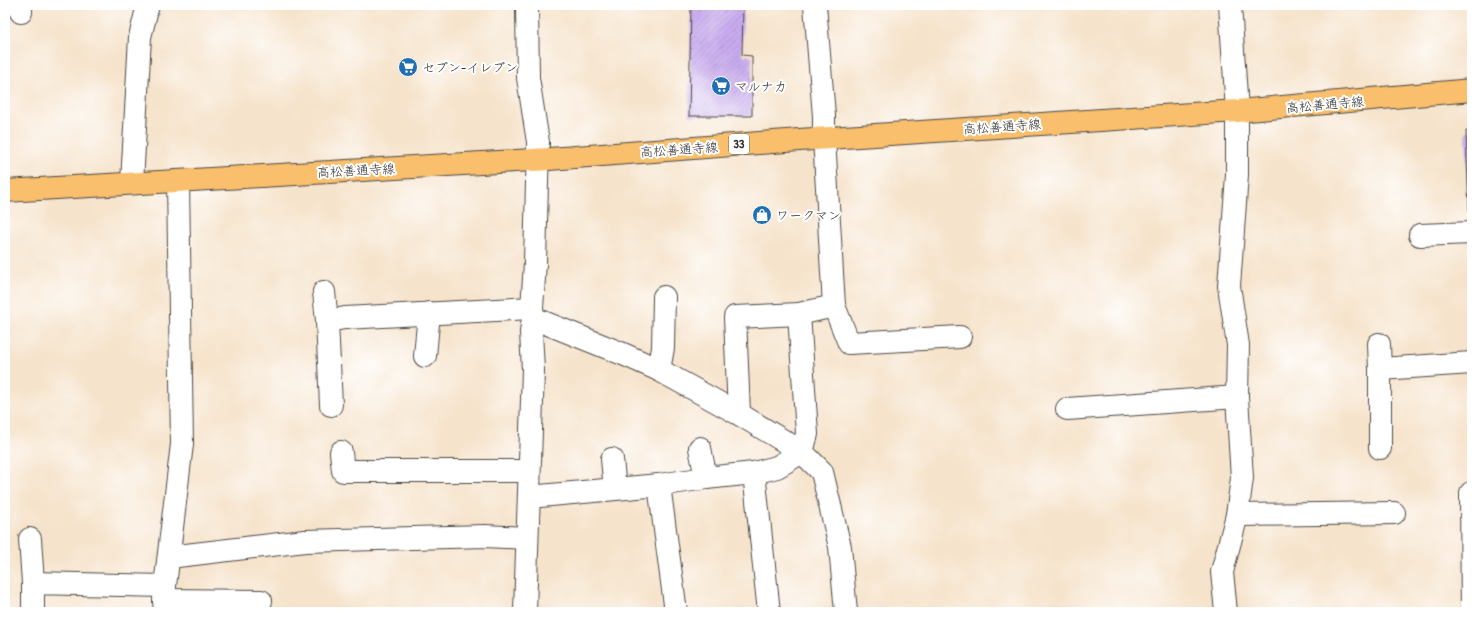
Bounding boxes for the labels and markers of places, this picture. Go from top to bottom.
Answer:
supermarket icon: セブン-イレブン [397,56,419,78]
place label: セブン-イレブン [422,58,518,76]
supermarket icon: マルナカ [710,75,732,97]
place label: マルナカ [735,77,787,95]
shop icon: ワークマン [751,204,773,226]
place label: ワークマン [776,206,841,224]

